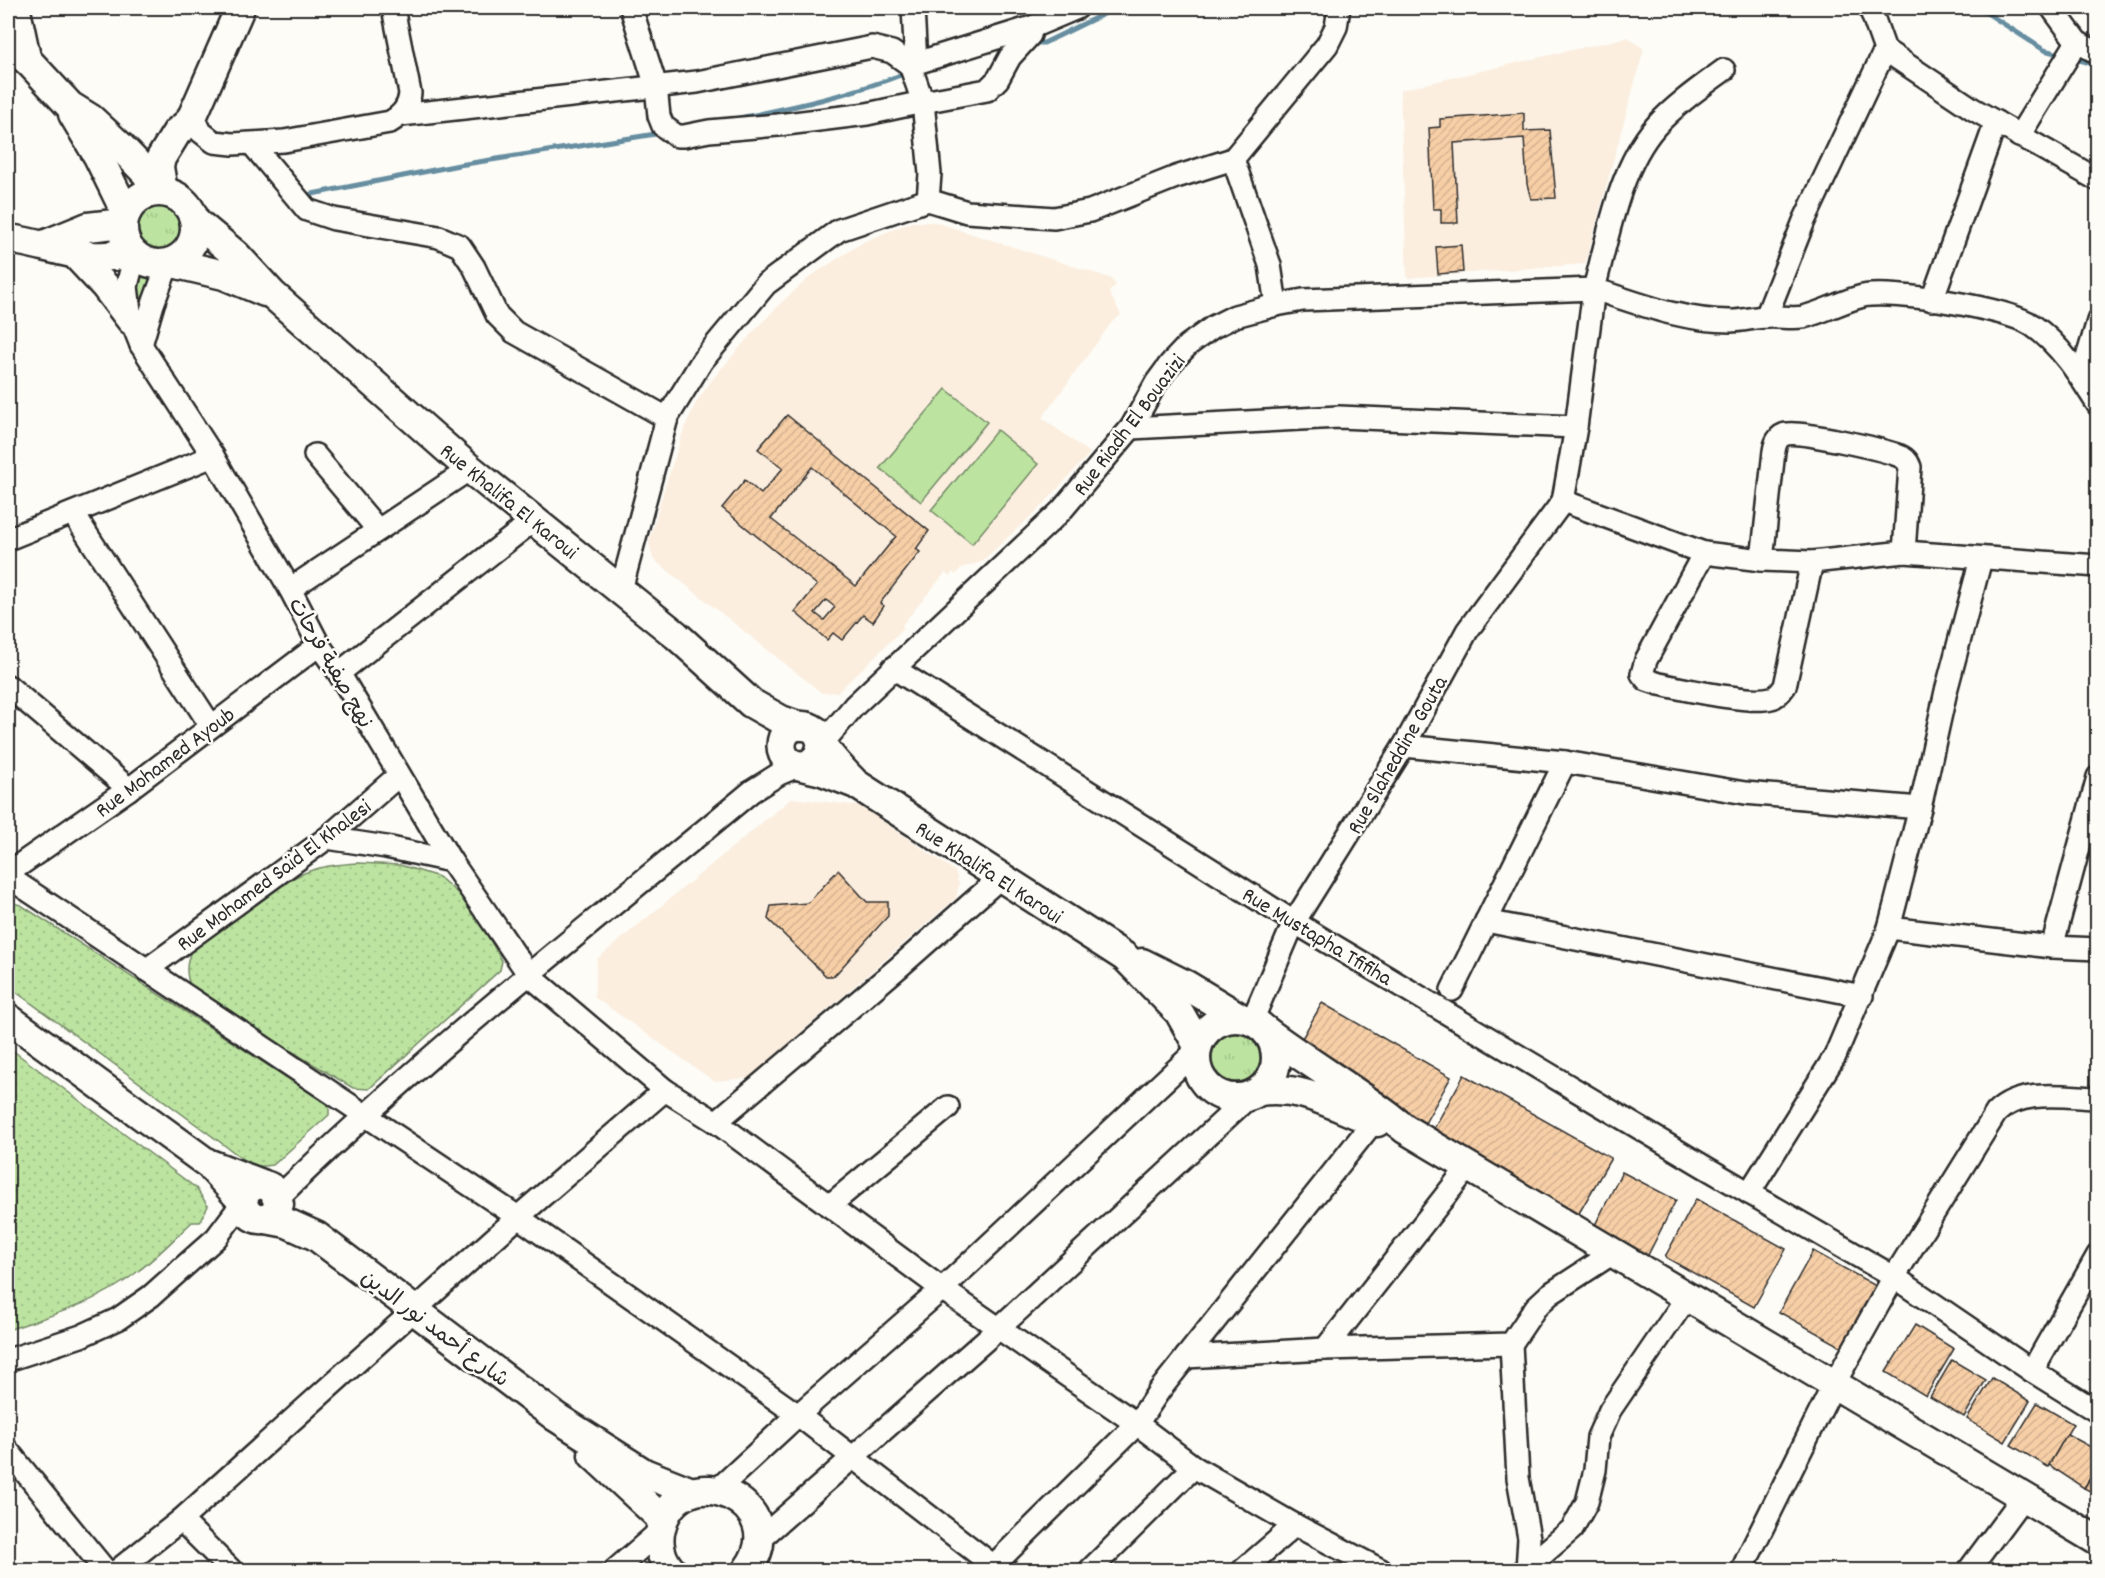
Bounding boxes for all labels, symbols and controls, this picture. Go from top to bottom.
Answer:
street label: Rue Riadh El Bouazizi [1067,349,1194,504]
street label: Rue Khalifa El Karoui [432,437,584,568]
street label: نهج صفية فرحات [279,592,379,735]
street label: Rue Slaheddine Gouta [1341,670,1457,841]
street label: Rue Mohamed Ayoub [90,701,242,827]
street label: Rue Mohamed Saïd El Khalesi [171,793,379,960]
street label: Rue Khalifa El Karoui [908,815,1068,933]
street label: Rue Mustapha Tfifiha [1235,881,1398,995]
street label: شارع أحمد نور الدين [353,1263,515,1396]

